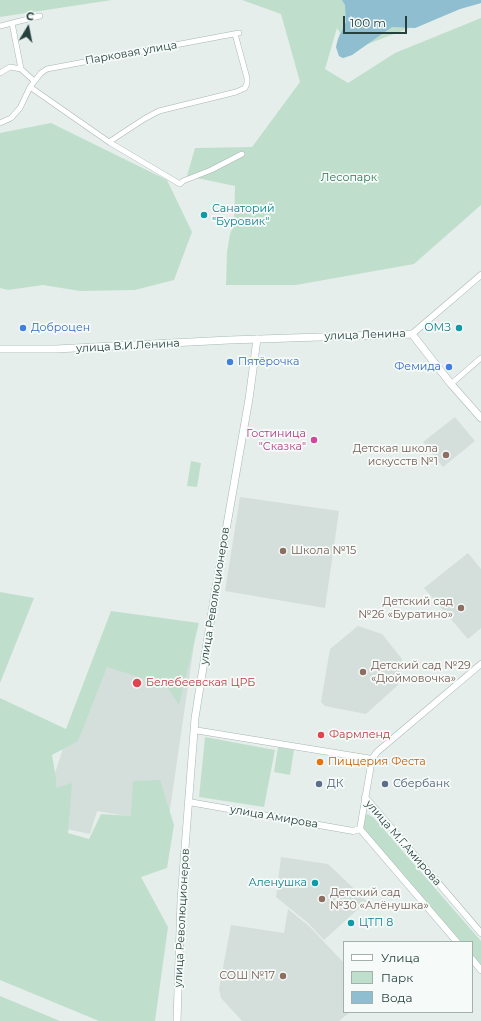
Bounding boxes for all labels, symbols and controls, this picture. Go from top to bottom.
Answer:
north arrow [8,8,48,48]
scale bar [345,8,409,34]
text: С [25,9,35,24]
text: 100 m [350,15,386,30]
street label: Парковая улица [84,38,178,68]
park label: Лесопарк [321,171,377,185]
place label: Санаторий "Буровик" [212,202,275,228]
marker: Санаторий "Буровик" [199,210,209,220]
place label: Доброцен [31,321,90,335]
place label: ОМЗ [424,321,451,335]
marker: Доброцен [18,323,28,333]
marker: ОМЗ [454,323,464,333]
street label: улица Ленина [324,327,406,343]
street label: улица В.И.Ленина [76,337,180,355]
place label: Пятёрочка [238,355,299,369]
marker: Пятёрочка [225,357,235,367]
place label: Фемида [394,360,441,374]
marker: Фемида [444,362,454,372]
place label: Гостиница "Сказка" [246,427,306,453]
marker: Гостиница "Сказка" [309,435,319,445]
place label: Детская школа искусств №1 [353,442,438,468]
marker: Детская школа искусств №1 [441,450,451,460]
street label: улица Революционеров [198,526,232,666]
place label: Школа №15 [291,544,356,558]
marker: Школа №15 [278,546,288,556]
place label: Детский сад №26 «Буратино» [358,595,453,621]
marker: Детский сад №26 «Буратино» [456,603,466,613]
place label: Детский сад №29 «Дюймовочка» [371,659,471,685]
marker: Детский сад №29 «Дюймовочка» [358,667,368,677]
place label: Белебеевская ЦРБ [146,676,255,690]
marker: Белебеевская ЦРБ [131,677,143,689]
place label: Фармленд [329,728,390,742]
marker: Фармленд [316,730,326,740]
place label: Пиццерия Феста [328,755,426,769]
marker: Пиццерия Феста [315,757,325,767]
place label: ДК [327,777,343,791]
place label: Сбербанк [393,777,450,791]
marker: ДК [314,779,324,789]
marker: Сбербанк [380,779,390,789]
street label: улица М.Г.Амирова [362,797,444,889]
street label: улица Амирова [229,803,319,831]
street label: улица Революционеров [172,848,192,988]
place label: Аленушка [249,876,307,890]
marker: Аленушка [310,878,320,888]
place label: Детский сад №30 «Алёнушка» [330,886,429,912]
marker: Детский сад №30 «Алёнушка» [317,894,327,904]
place label: ЦТП 8 [359,916,393,930]
marker: ЦТП 8 [346,918,356,928]
legend [343,941,473,1013]
text: Улица [381,950,420,965]
place label: СОШ №17 [219,969,275,983]
text: Парк [381,970,413,985]
marker: СОШ №17 [278,971,288,981]
text: Вода [381,990,412,1005]

